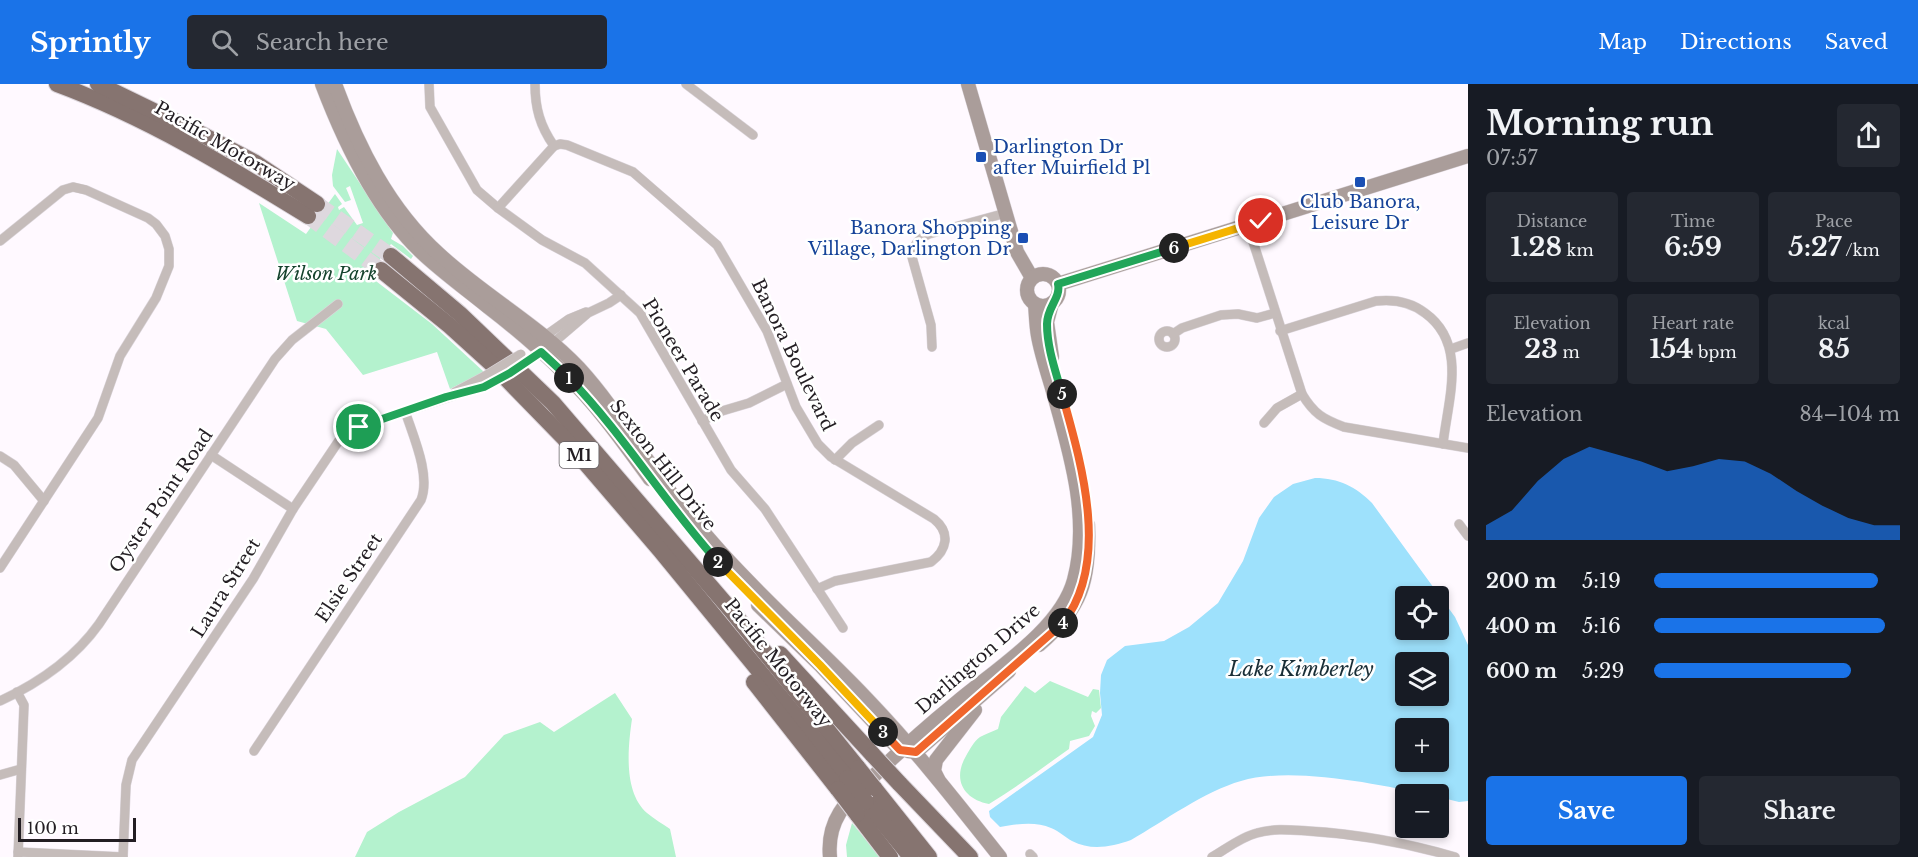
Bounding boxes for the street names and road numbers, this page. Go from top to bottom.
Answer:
street label: Pacific Motorway [151,97,300,195]
street label: Banora Boulevard [747,275,839,435]
street label: Pioneer Parade [638,294,728,426]
street label: Sexton Hill Drive [605,395,721,535]
street label: Oyster Point Road [105,425,217,577]
road number: M1 [560,442,598,468]
street label: Elsie Street [311,529,387,627]
street label: Laura Street [187,534,265,642]
street label: Pacific Motorway [719,594,837,732]
street label: Darlington Drive [911,599,1045,719]

